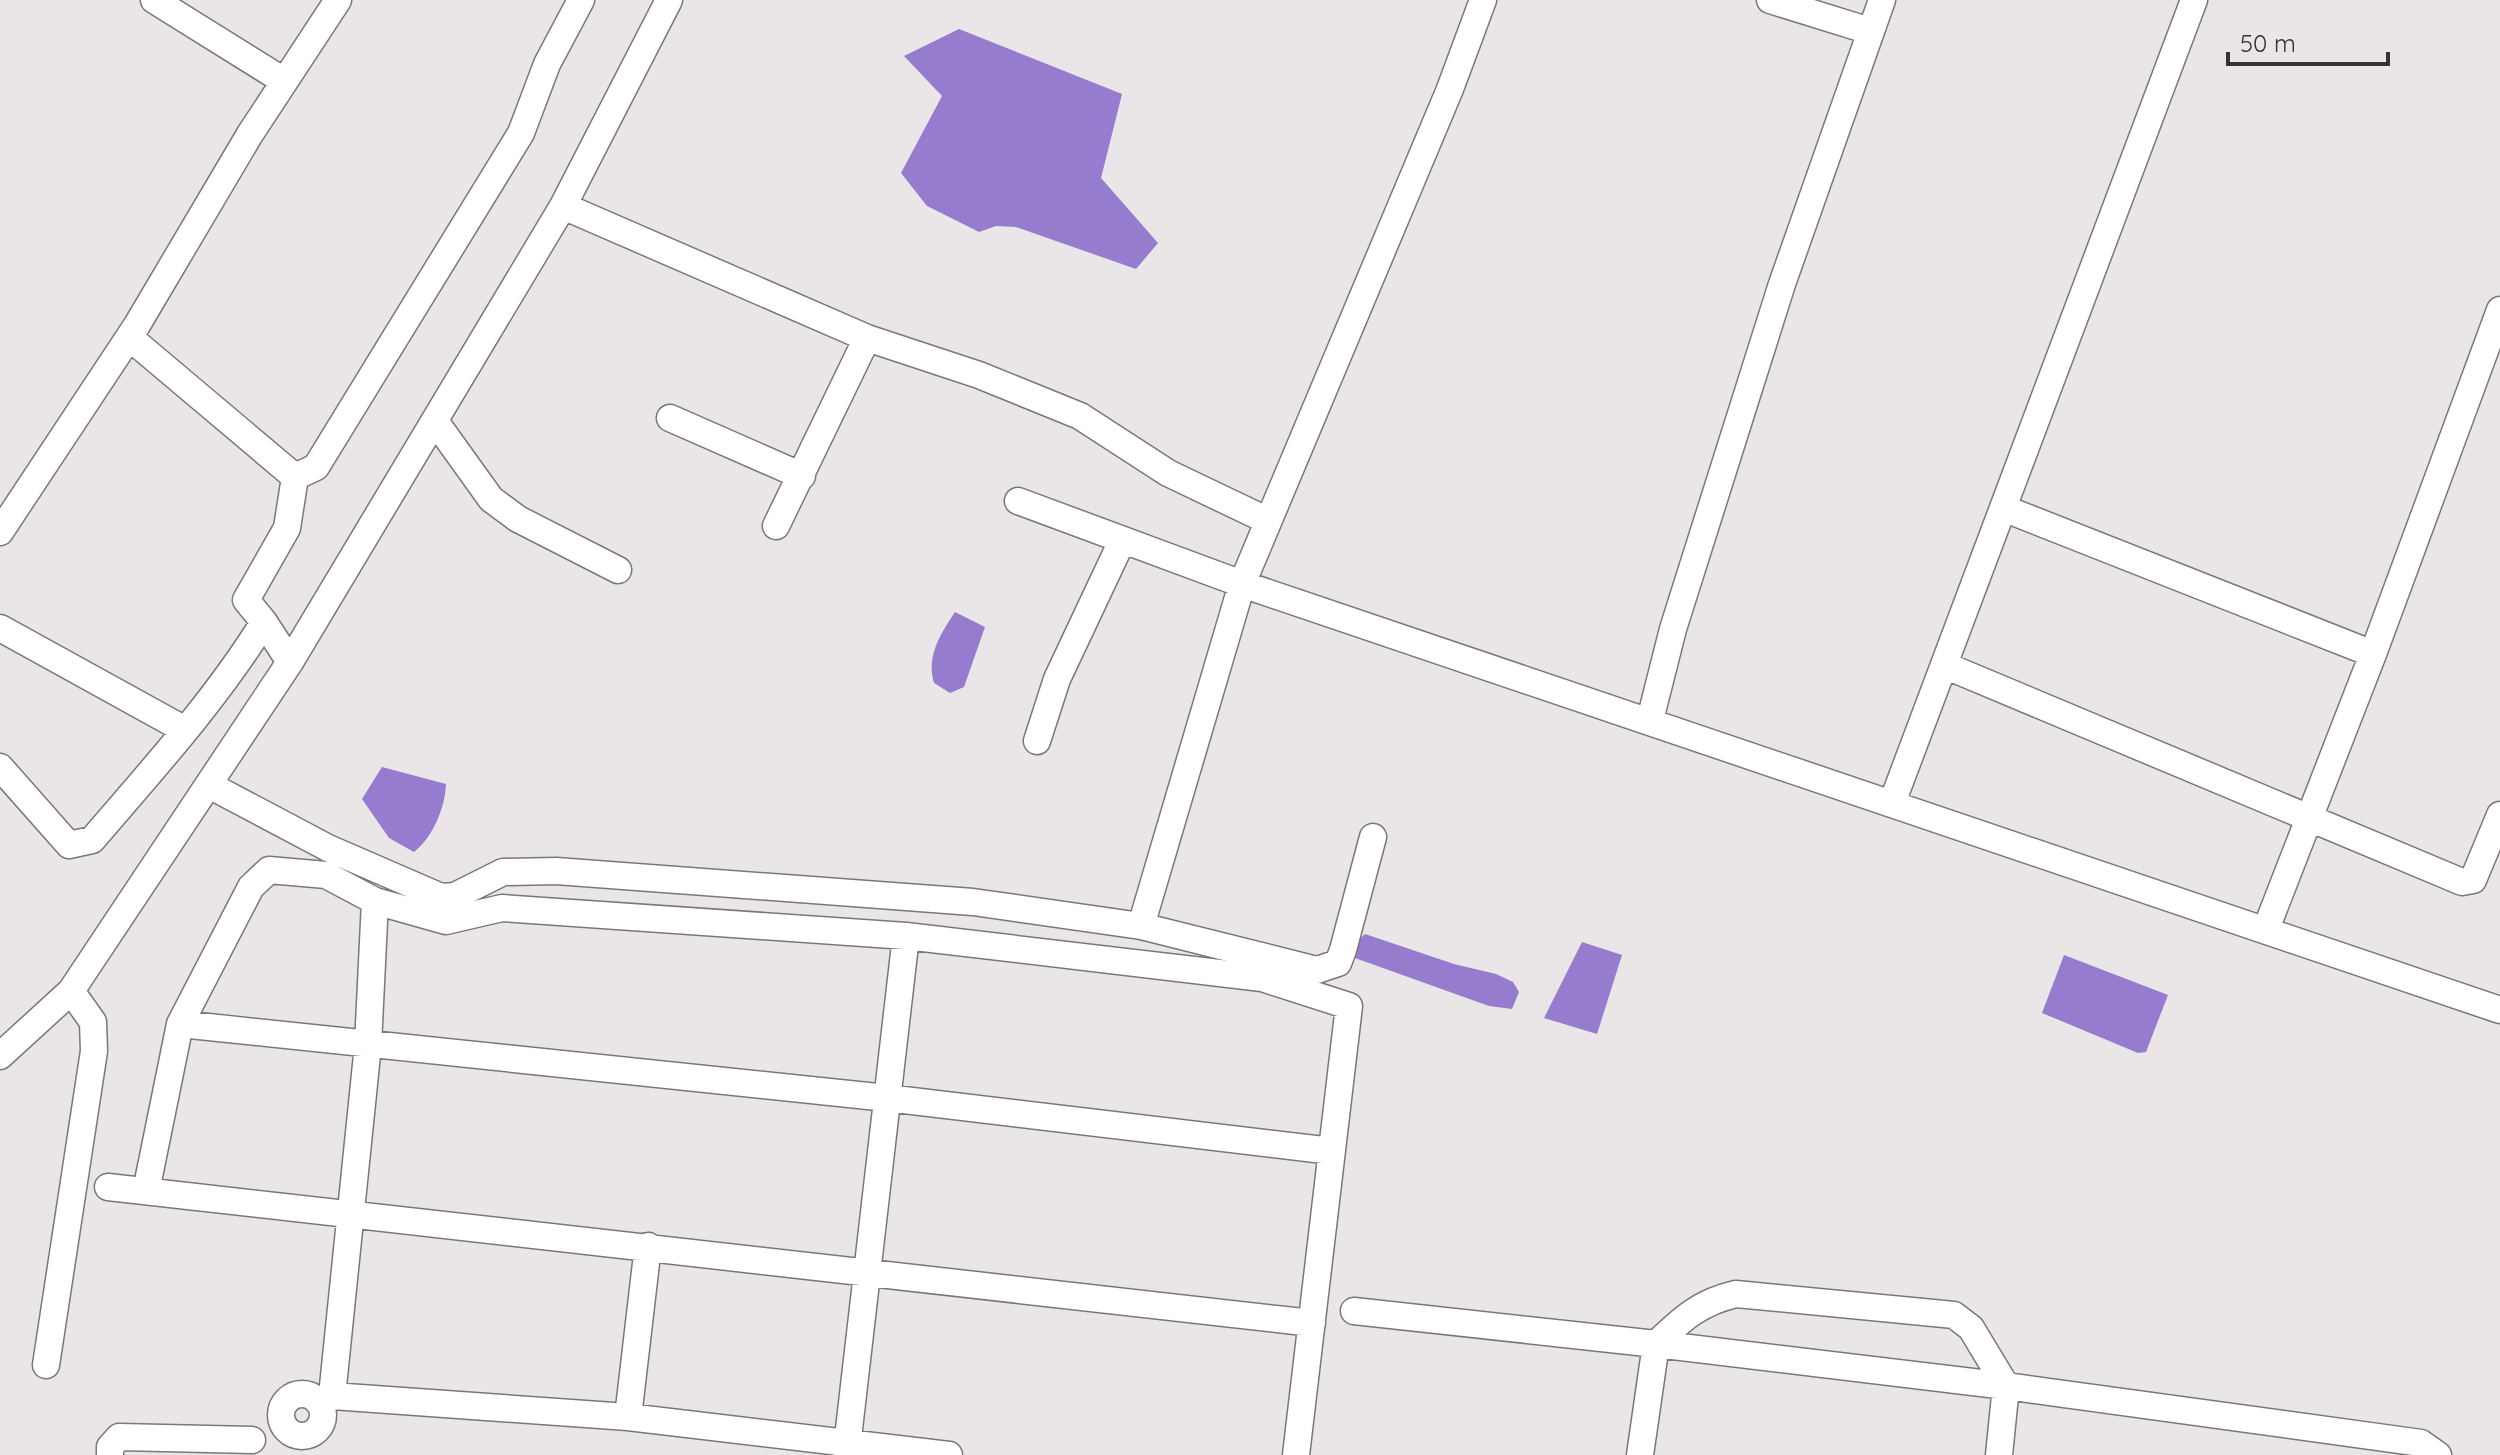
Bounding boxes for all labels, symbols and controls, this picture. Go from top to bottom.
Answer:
scale bar [2228,16,2388,66]
text: 50 m [2240,28,2296,58]

